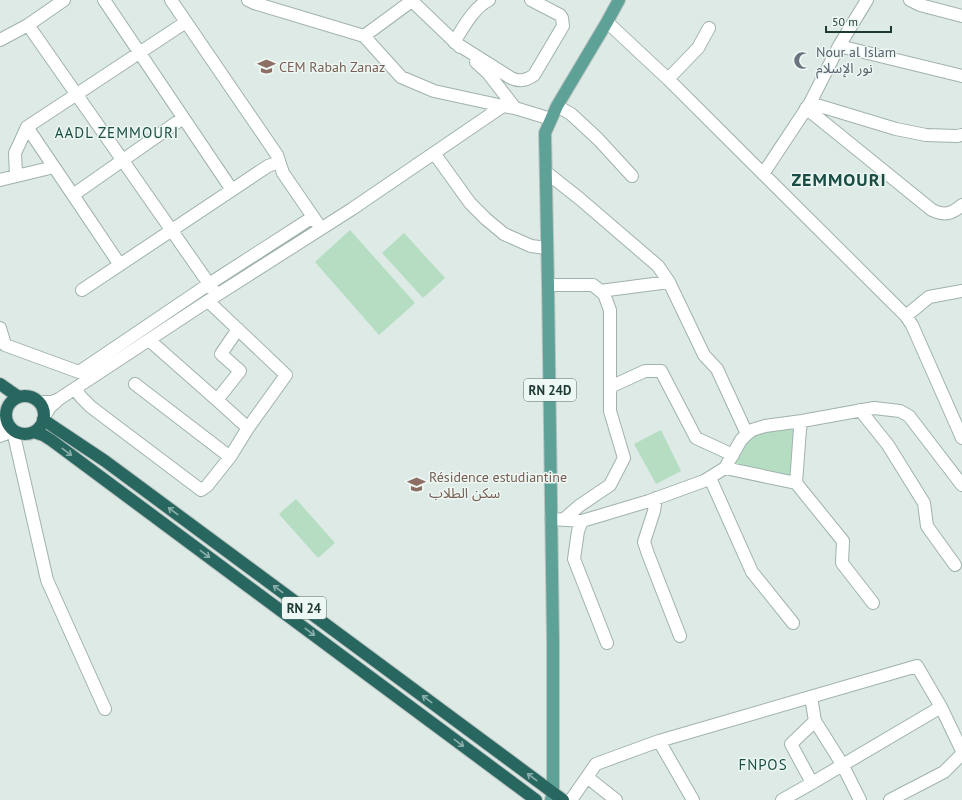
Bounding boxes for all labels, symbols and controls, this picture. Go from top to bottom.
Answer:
scale bar [826,8,891,34]
text: 50 m [832,14,858,29]
place label: Nour al Islam نور الإسلام [816,43,896,79]
mosque icon: Nour al Islam نور الإسلام [793,50,813,70]
school or university icon: CEM Rabah Zanaz [256,57,276,77]
place label: CEM Rabah Zanaz [279,58,385,76]
district label: AADL ZEMMOURI [55,123,179,142]
district label: ZEMMOURI [791,168,887,191]
road number: RN 24D [524,379,576,401]
one-way arrow [62,448,73,456]
place label: Résidence estudiantine سكن الطلاب [429,468,567,502]
school or university icon: Résidence estudiantine سكن الطلاب [406,475,426,495]
one-way arrow [168,507,179,515]
one-way arrow [200,550,211,559]
one-way arrow [272,585,283,593]
road number: RN 24 [282,597,326,619]
one-way arrow [304,628,315,636]
one-way arrow [422,695,433,704]
one-way arrow [453,738,464,747]
district label: FNPOS [738,755,788,774]
one-way arrow [526,773,537,781]

